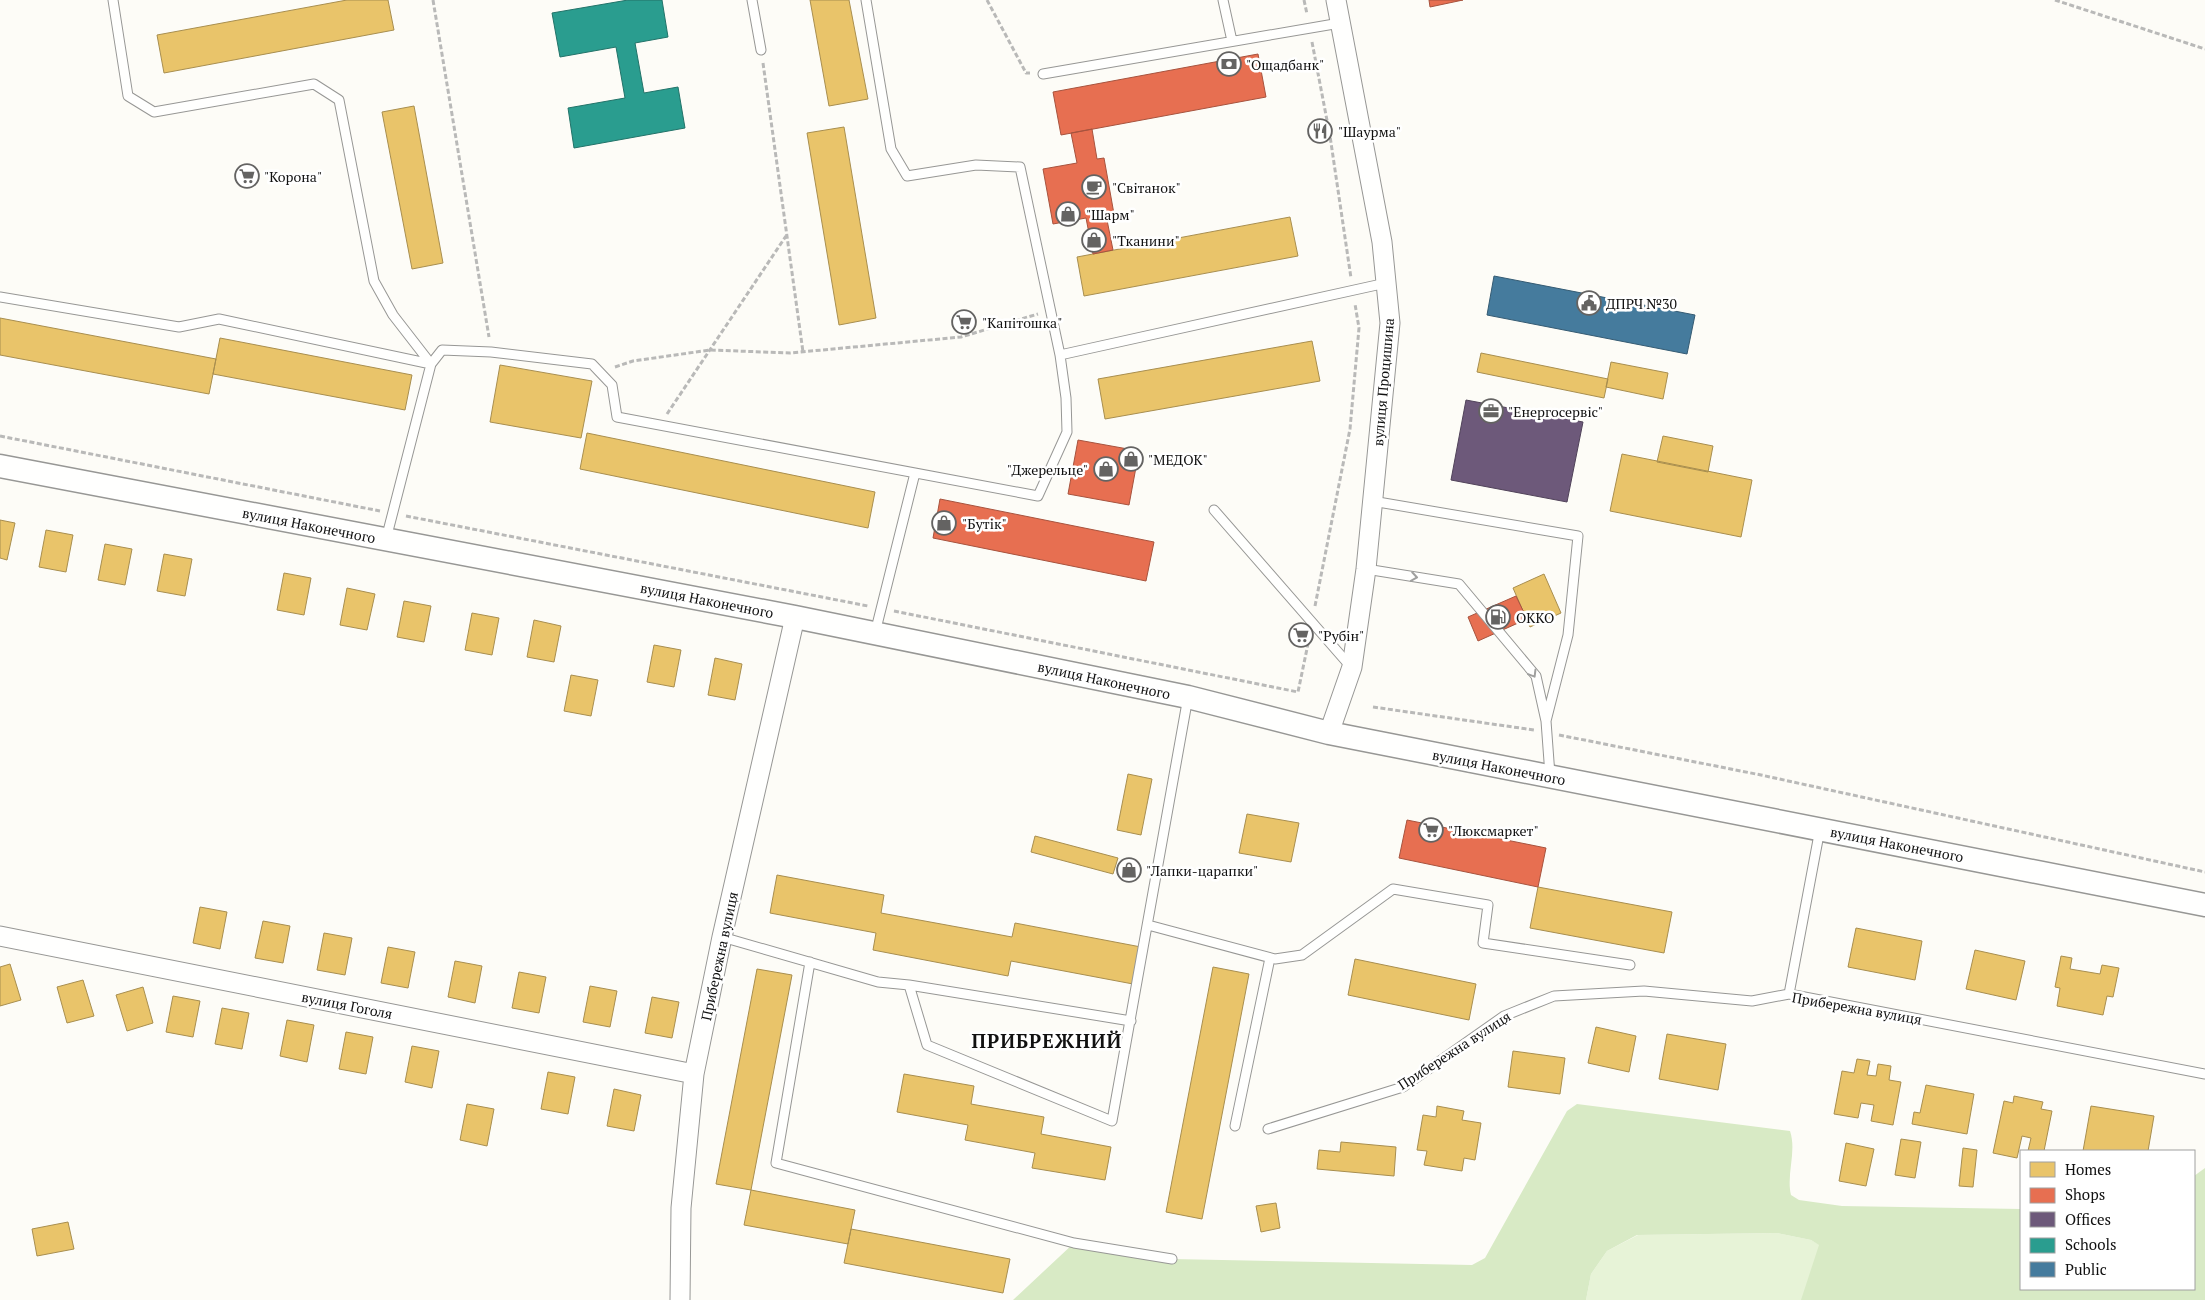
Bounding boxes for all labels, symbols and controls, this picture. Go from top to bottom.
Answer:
bank icon: "Ощадбанк" [1216,51,1242,77]
place label: "Ощадбанк" [1246,55,1324,74]
restaurant icon: "Шаурма" [1307,118,1333,144]
place label: "Шаурма" [1338,122,1401,141]
supermarket icon: "Корона" [234,163,260,189]
place label: "Корона" [264,167,322,186]
cafe icon: "Світанок" [1081,174,1107,200]
place label: "Світанок" [1112,178,1181,197]
shop icon: "Шарм" [1055,201,1081,227]
place label: "Шарм" [1086,205,1135,224]
shop icon: "Тканини" [1081,227,1107,253]
place label: "Тканини" [1112,231,1180,250]
public building icon: ДПРЧ №30 [1576,290,1602,316]
place label: ДПРЧ №30 [1606,294,1677,313]
supermarket icon: "Капітошка" [951,309,977,335]
place label: "Капітошка" [982,313,1063,332]
street label: вулиця Процишина [1368,317,1398,447]
office icon: "Енергосервіс" [1478,398,1504,424]
place label: "Енергосервіс" [1508,402,1603,421]
shop icon: "МЕДОК" [1118,446,1144,472]
place label: "МЕДОК" [1148,450,1208,469]
shop icon: "Джерельце" [1093,456,1119,482]
place label: "Джерельце" [1007,460,1088,479]
street label: вулиця Наконечного [241,503,378,547]
shop icon: "Бутік" [931,510,957,536]
place label: "Бутік" [962,514,1007,533]
one-way arrow [1410,571,1418,582]
street label: вулиця Наконечного [639,578,776,622]
fuel station icon: ОККО [1485,604,1511,630]
place label: ОККО [1516,608,1554,627]
supermarket icon: "Рубін" [1288,622,1314,648]
place label: "Рубін" [1318,626,1364,645]
street label: вулиця Наконечного [1036,657,1172,703]
one-way arrow [1526,669,1536,678]
street label: вулиця Наконечного [1431,745,1568,789]
supermarket icon: "Люксмаркет" [1418,817,1444,843]
place label: "Люксмаркет" [1448,821,1539,840]
street label: вулиця Наконечного [1829,822,1966,866]
shop icon: "Лапки-царапки" [1116,857,1142,883]
place label: "Лапки-царапки" [1146,861,1258,880]
street label: Прибережна вулиця [696,890,742,1022]
street label: вулиця Гоголя [300,987,394,1023]
street label: Прибережна вулиця [1791,987,1923,1029]
street label: Прибережна вулиця [1394,1006,1514,1094]
district label: ПРИБРЕЖНИЙ [972,1028,1122,1053]
legend [2020,1150,2195,1290]
text: Homes [2065,1159,2111,1179]
text: Shops [2065,1184,2105,1204]
text: Offices [2065,1209,2111,1229]
text: Schools [2065,1234,2116,1254]
text: Public [2065,1259,2107,1279]

